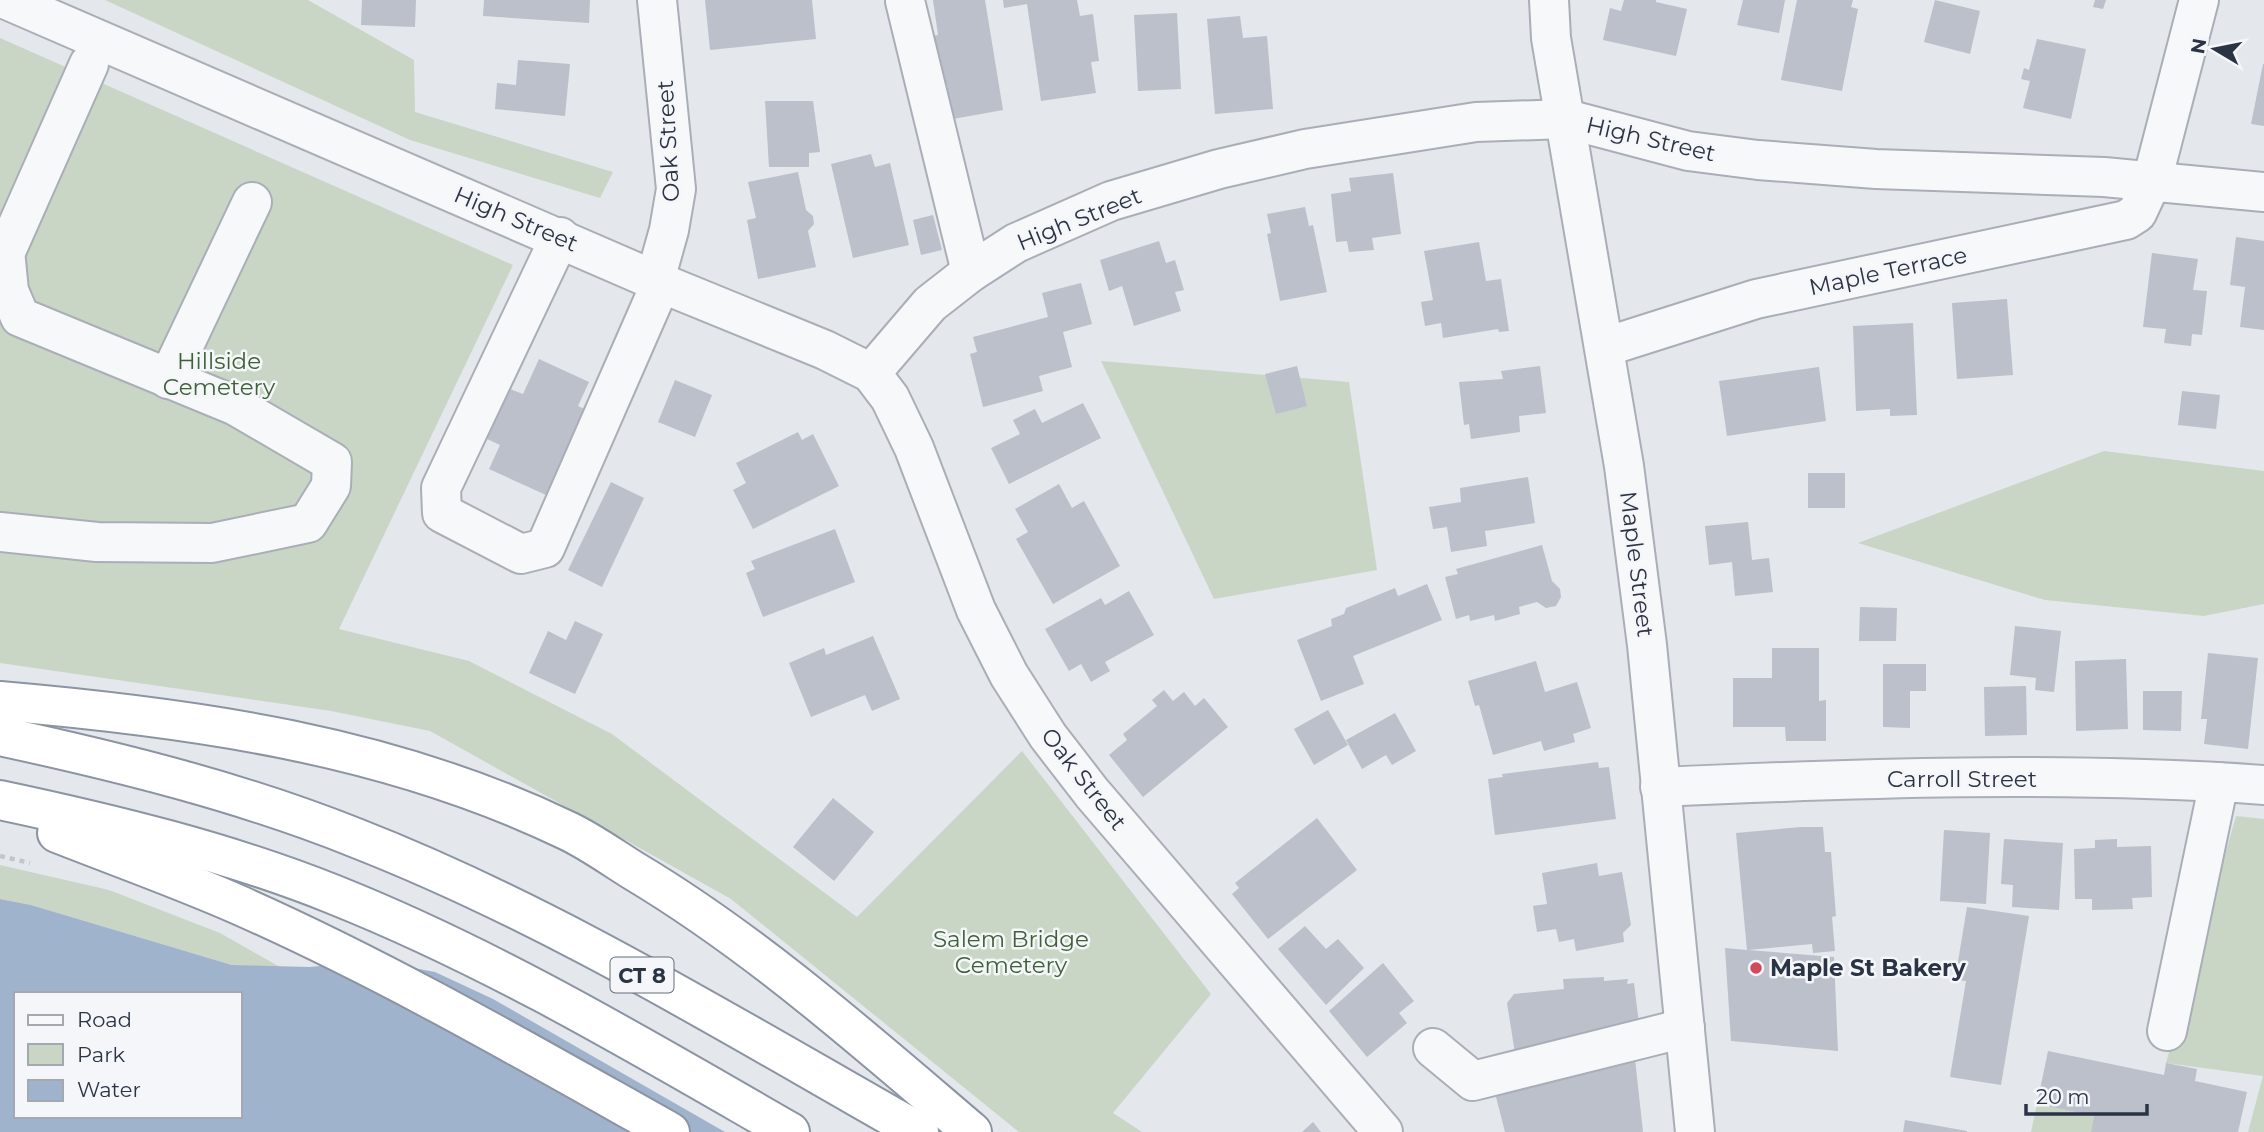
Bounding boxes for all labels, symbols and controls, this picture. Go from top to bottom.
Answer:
north arrow [2180,14,2250,84]
text: N [2186,37,2211,56]
street label: Oak Street [651,79,685,203]
street label: High Street [1584,111,1718,167]
street label: High Street [450,180,582,258]
street label: High Street [1013,181,1145,257]
street label: Maple Terrace [1807,241,1969,301]
park label: Hillside Cemetery [163,347,276,401]
street label: Maple Street [1614,489,1660,639]
street label: Oak Street [1035,722,1133,836]
street label: Carroll Street [1887,765,2037,793]
park label: Salem Bridge Cemetery [933,925,1089,979]
place label: Maple St Bakery [1770,954,1966,982]
road number: CT 8 [610,958,674,992]
marker: Maple St Bakery [1748,960,1764,976]
legend [14,992,242,1118]
text: Road [77,1007,132,1032]
text: Park [77,1042,125,1067]
scale bar [2026,1072,2147,1116]
text: Water [77,1077,141,1102]
text: 20 m [2036,1084,2090,1109]

